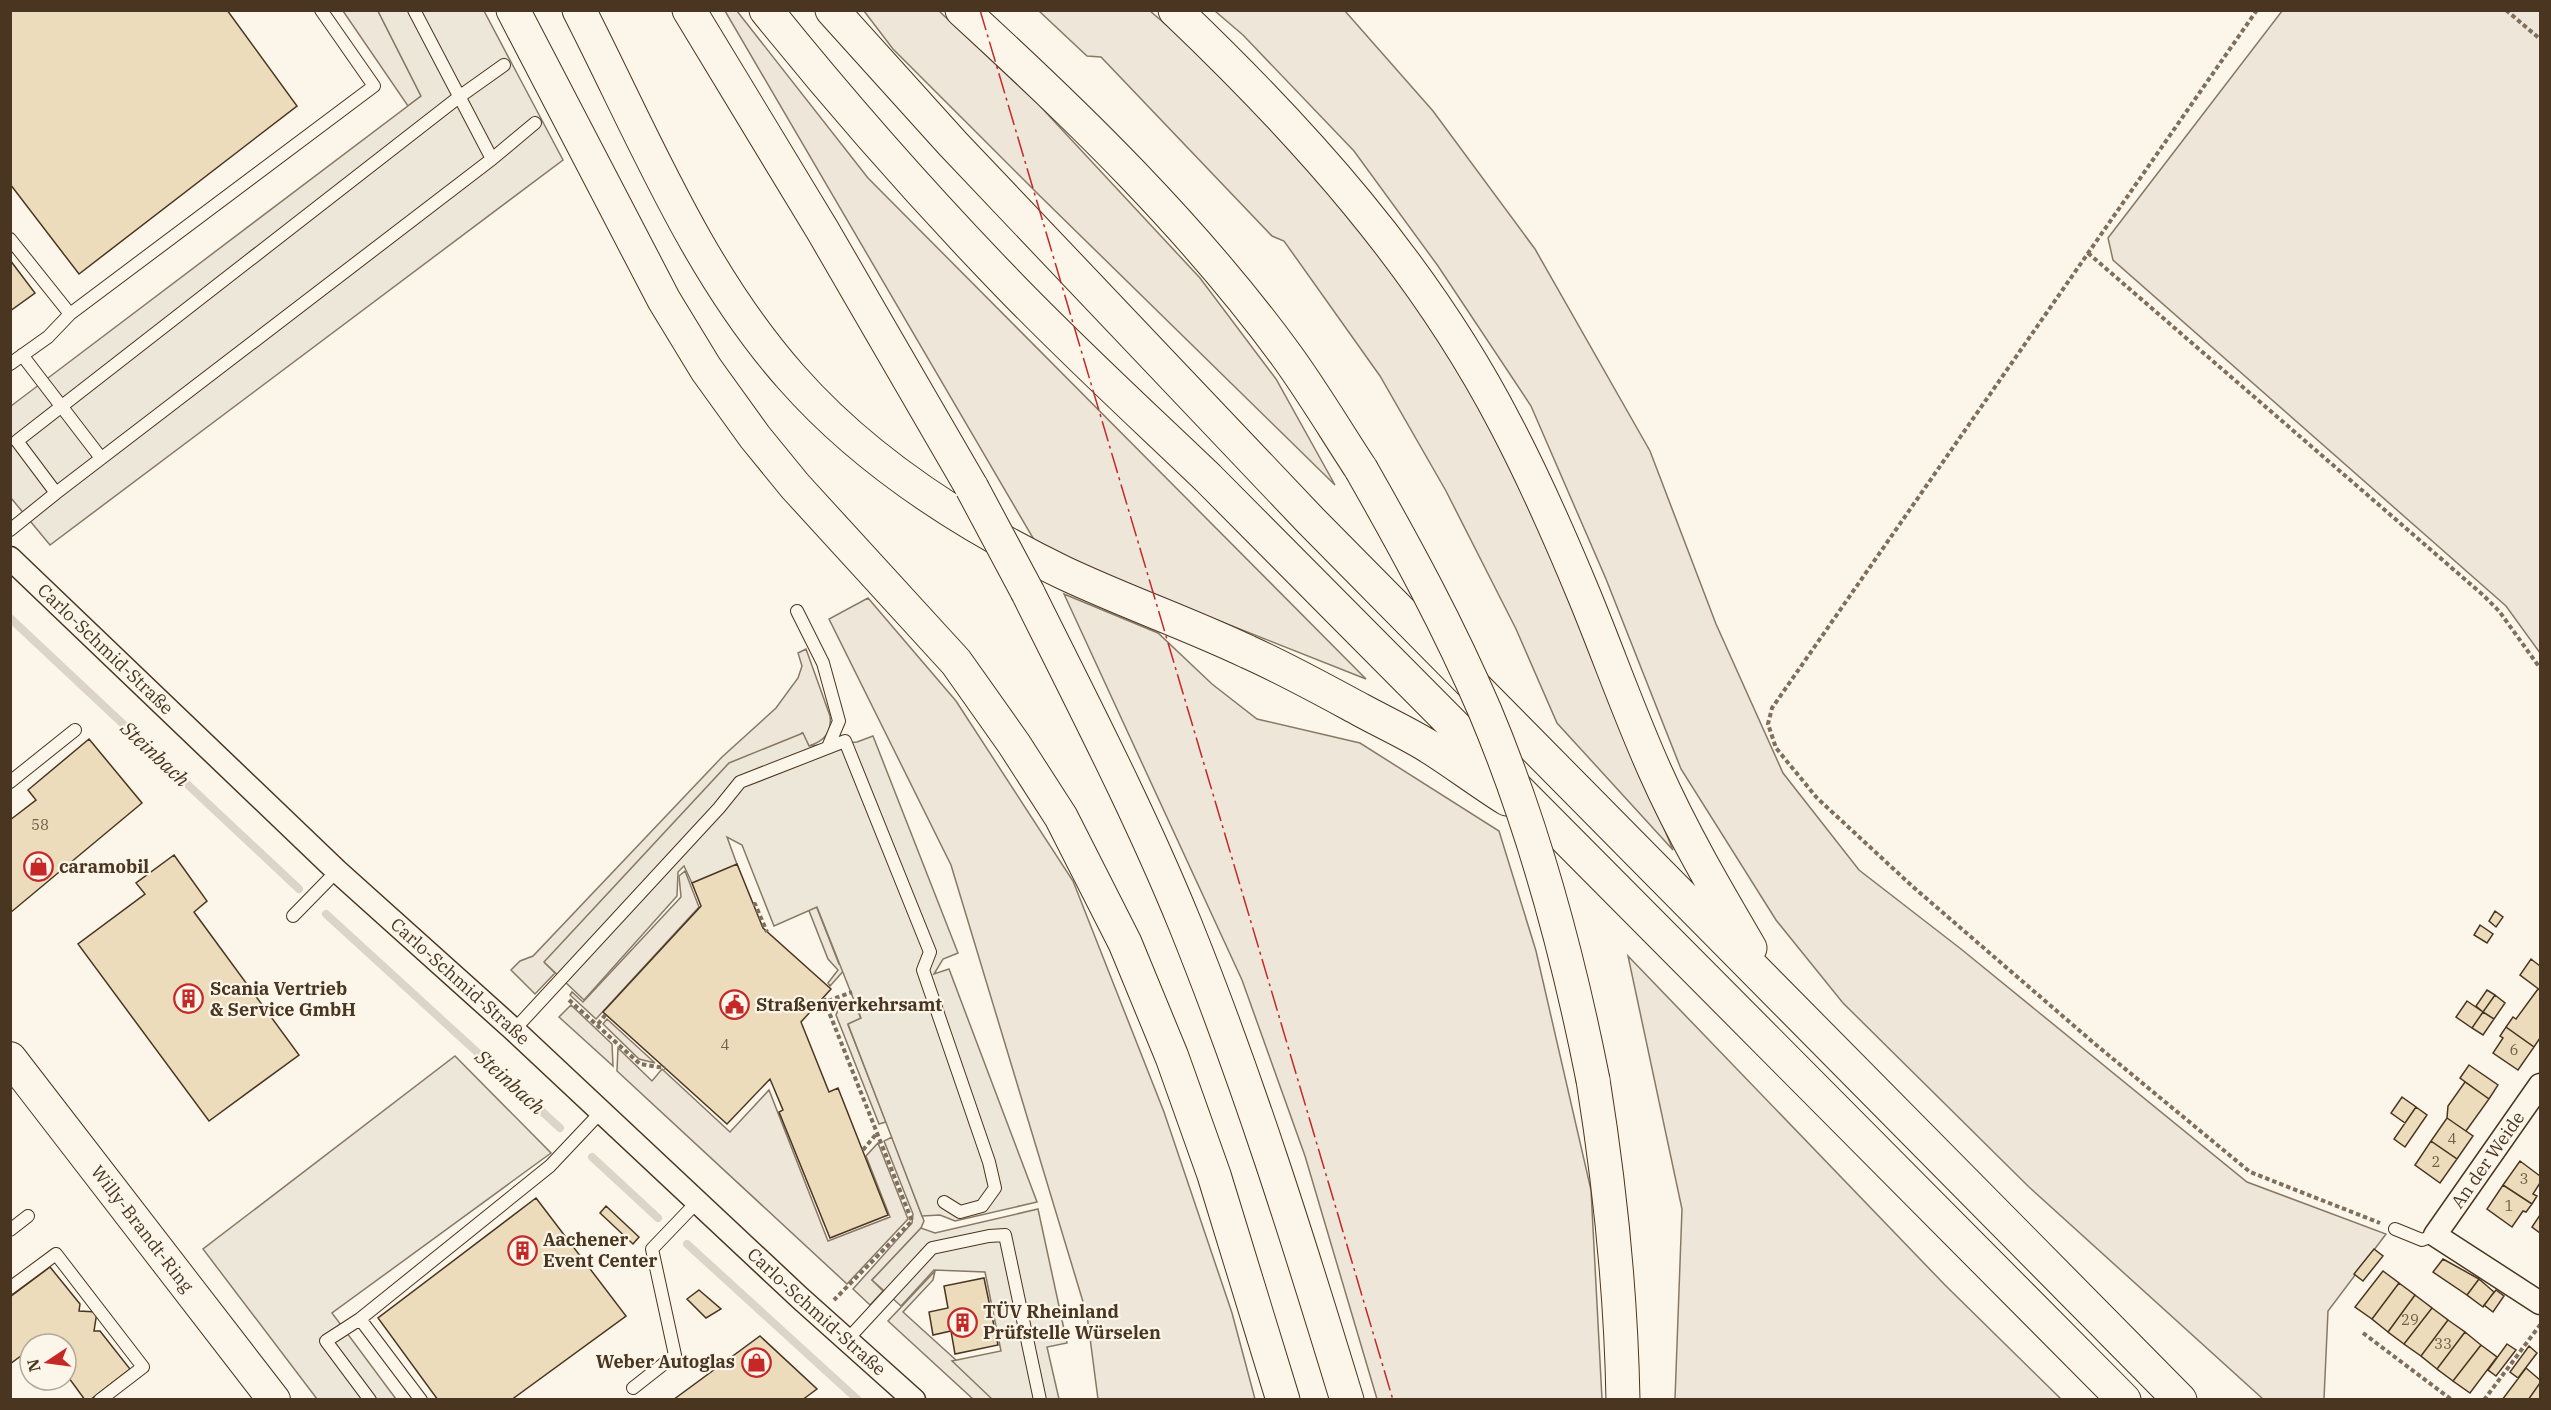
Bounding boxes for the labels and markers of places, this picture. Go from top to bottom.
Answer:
shop icon: caramobil [22,851,54,883]
place label: caramobil [59,855,149,878]
place label: Scania Vertrieb & Service GmbH [210,977,356,1021]
building icon: Scania Vertrieb & Service GmbH [173,983,205,1015]
public building icon: Straßenverkehrsamt [719,989,751,1021]
place label: Straßenverkehrsamt [756,993,942,1016]
place label: Aachener Event Center [543,1228,657,1272]
building icon: Aachener Event Center [506,1234,538,1266]
place label: TÜV Rheinland Prüfstelle Würselen [983,1300,1161,1344]
building icon: TÜV Rheinland Prüfstelle Würselen [946,1306,978,1338]
shop icon: Weber Autoglas [740,1346,772,1378]
place label: Weber Autoglas [596,1350,735,1373]

